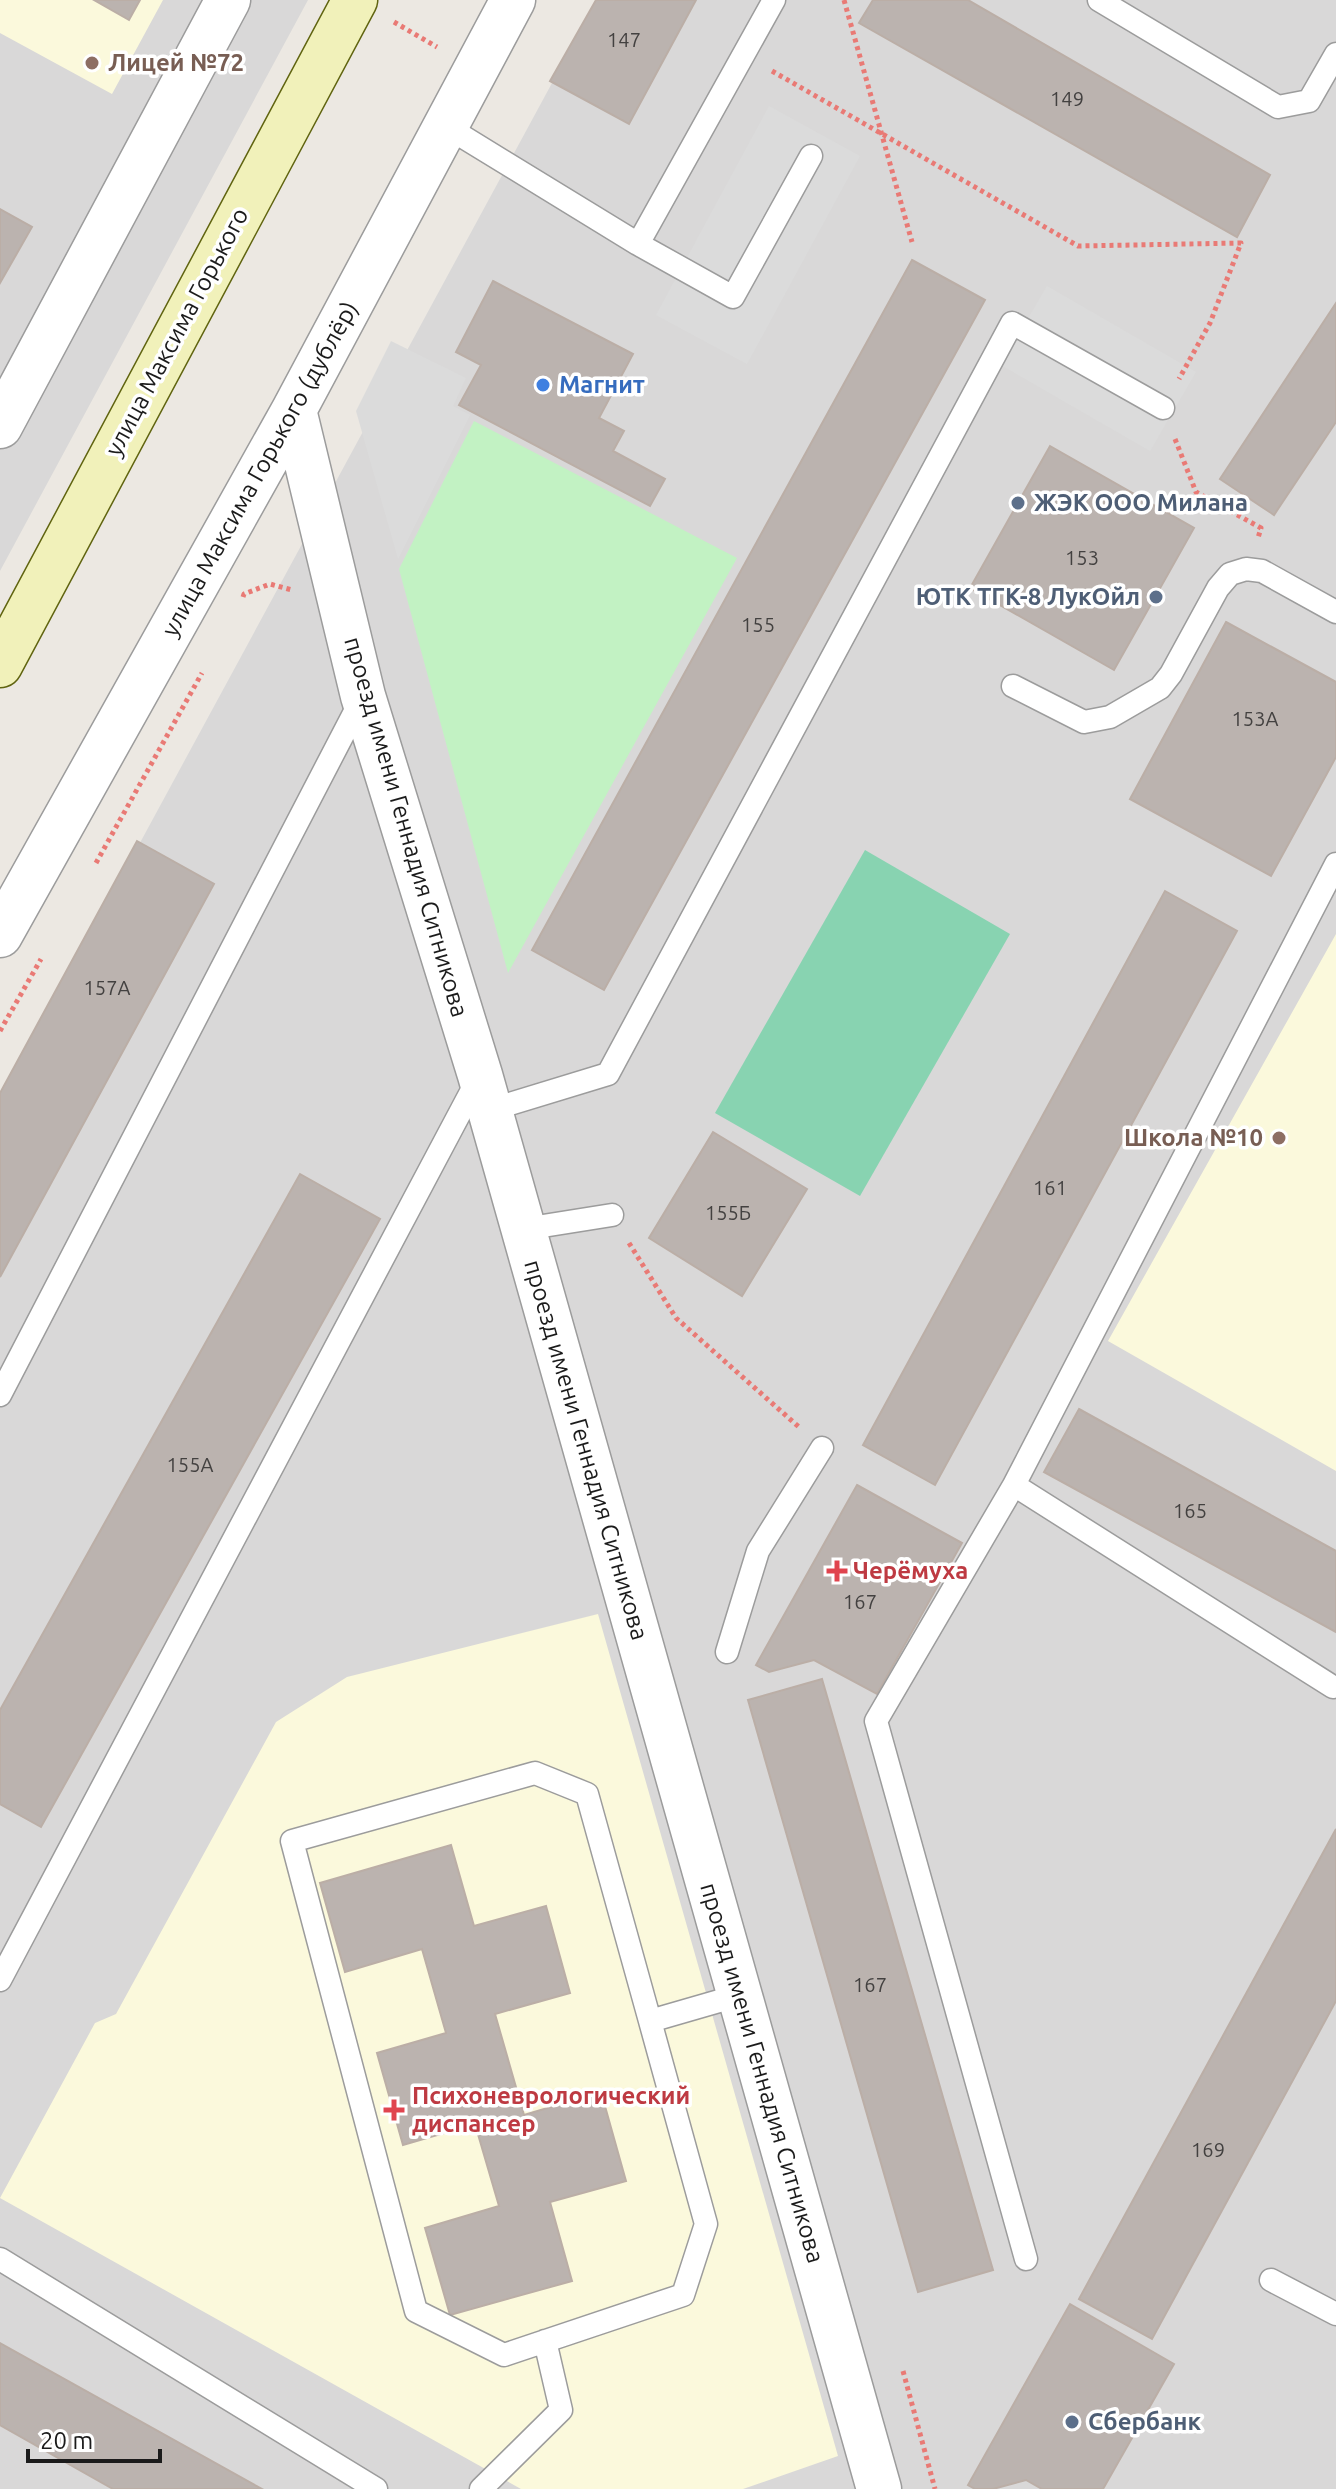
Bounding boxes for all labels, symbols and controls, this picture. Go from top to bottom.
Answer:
house number: 147 [607,28,641,51]
place label: Лицей №72 [108,49,244,76]
marker: Лицей №72 [83,54,101,72]
house number: 149 [1050,87,1084,110]
street label: улица Максима Горького [100,203,253,460]
street label: улица Максима Горького (дублёр) [156,297,363,641]
place label: Магнит [559,371,645,398]
marker: Магнит [534,376,552,394]
place label: ЖЭК ООО Милана [1034,489,1248,516]
marker: ЖЭК ООО Милана [1009,494,1027,512]
house number: 153 [1065,546,1099,569]
place label: ЮТК ТГК-8 ЛукОйл [916,583,1140,610]
marker: ЮТК ТГК-8 ЛукОйл [1147,588,1165,606]
house number: 155 [741,613,775,636]
street label: проезд имени Геннадия Ситникова [339,634,474,1020]
house number: 153А [1232,707,1278,730]
house number: 157А [84,976,130,999]
place label: Школа №10 [1124,1124,1263,1151]
marker: Школа №10 [1270,1129,1288,1147]
house number: 161 [1033,1176,1067,1199]
house number: 155Б [705,1201,751,1224]
street label: проезд имени Геннадия Ситникова [519,1257,654,1643]
house number: 155А [167,1453,213,1476]
house number: 165 [1173,1499,1207,1522]
place label: Черёмуха [853,1557,968,1584]
marker: Черёмуха [828,1562,846,1580]
house number: 167 [843,1590,877,1613]
street label: проезд имени Геннадия Ситникова [695,1880,830,2266]
house number: 167 [853,1973,887,1996]
place label: Психоневрологический диспансер [412,2082,690,2137]
marker: Психоневрологический диспансер [383,2099,405,2121]
house number: 169 [1191,2138,1225,2161]
place label: Сбербанк [1088,2408,1201,2435]
scale bar [28,2413,160,2463]
marker: Сбербанк [1063,2413,1081,2431]
text: 20 m [40,2427,93,2454]

